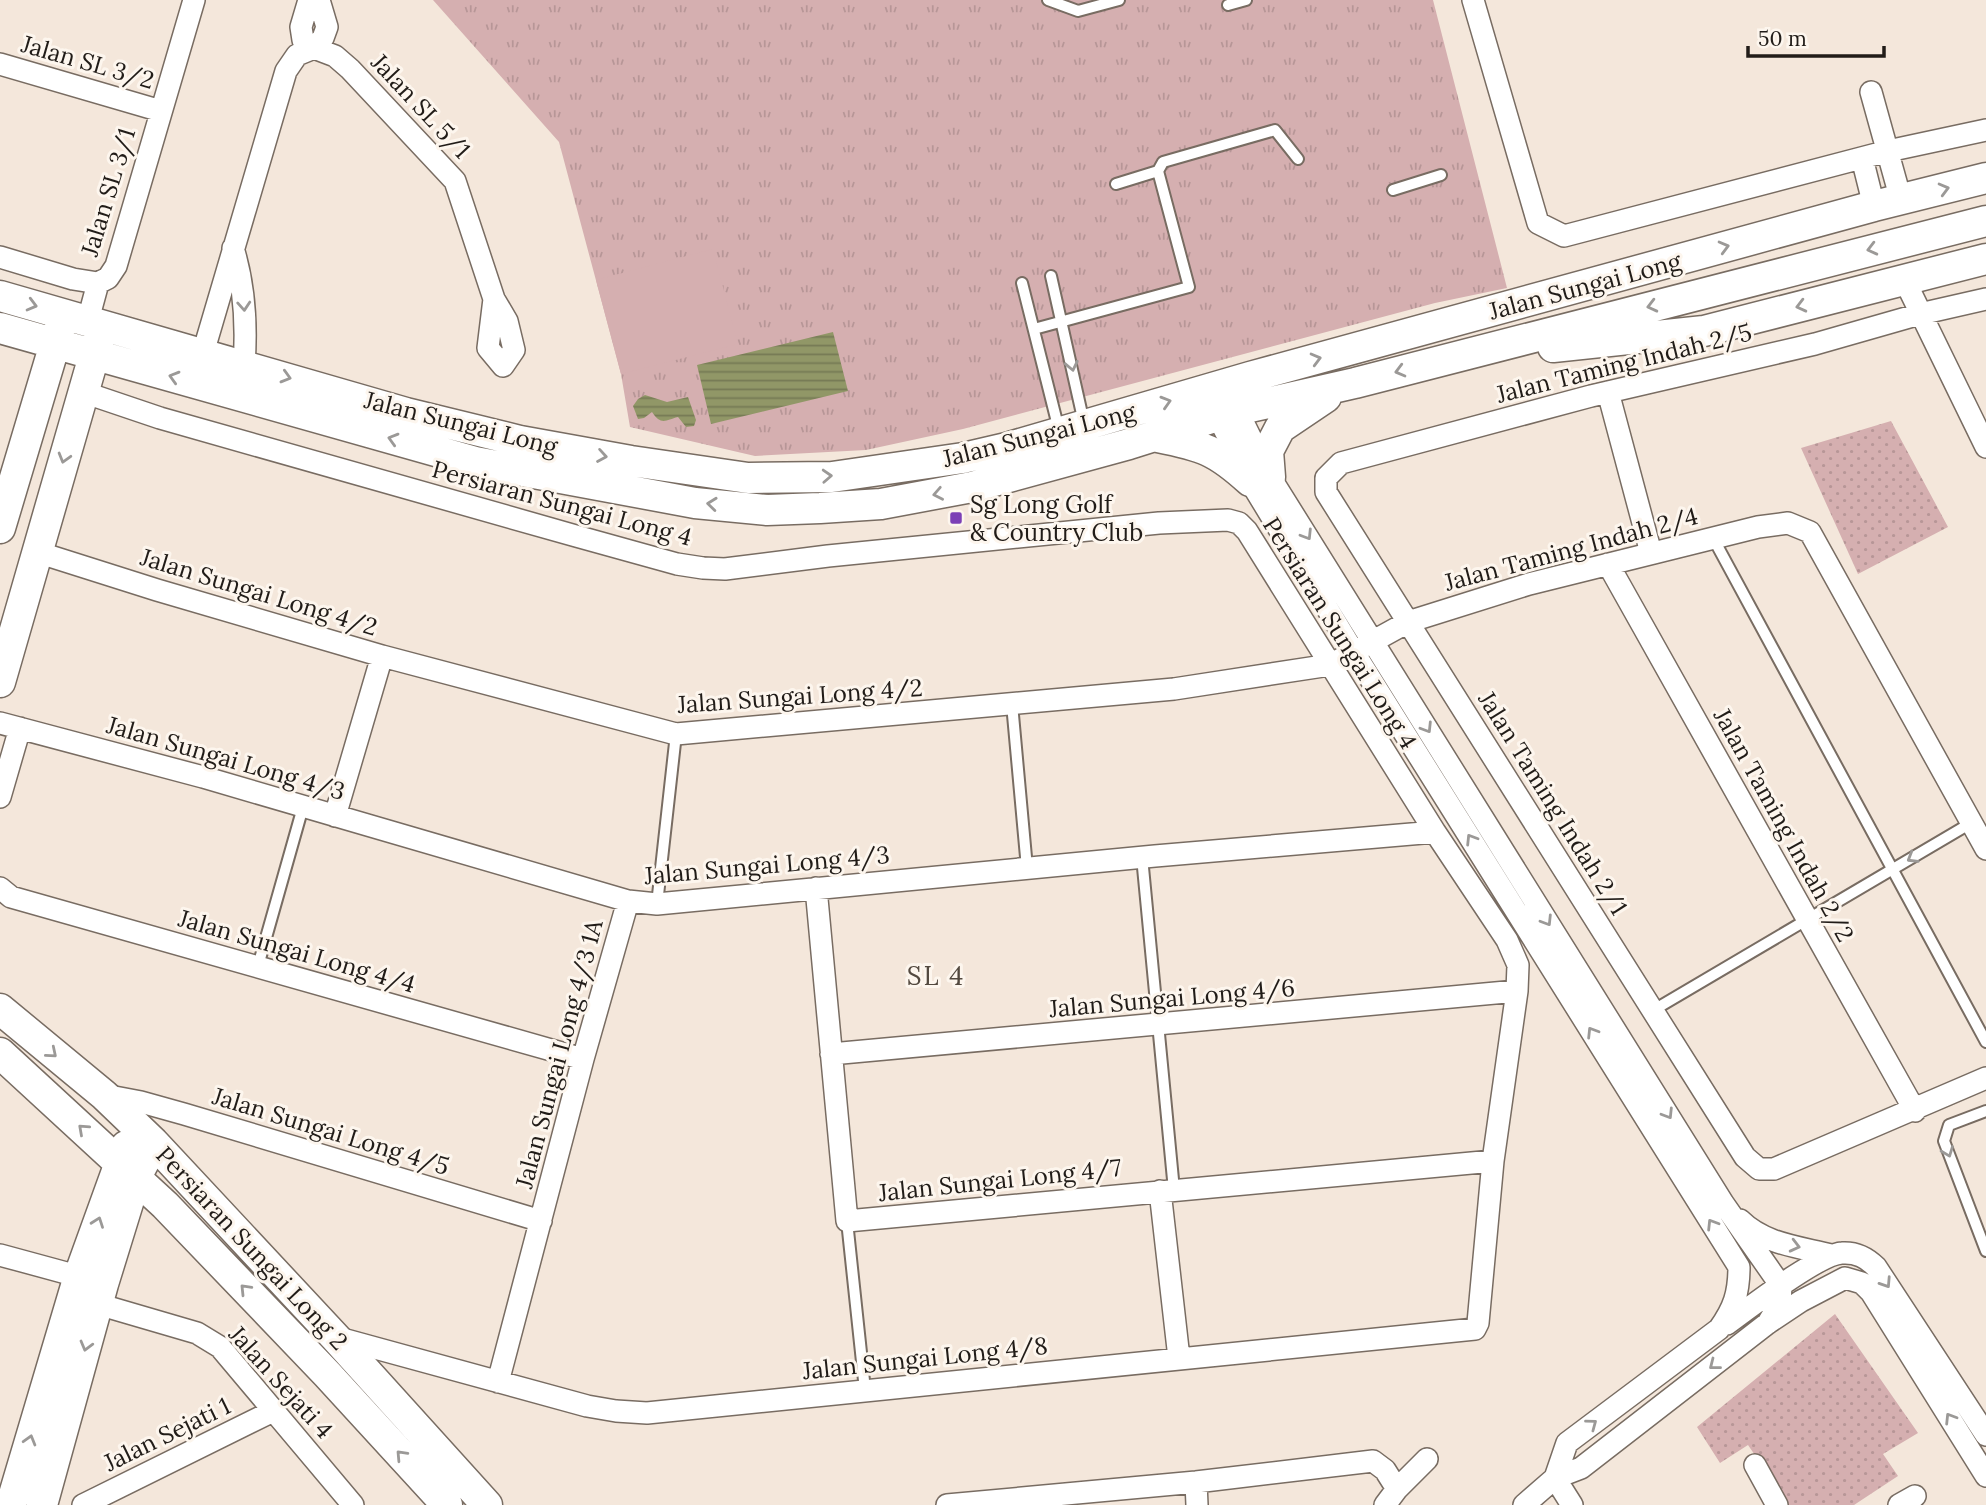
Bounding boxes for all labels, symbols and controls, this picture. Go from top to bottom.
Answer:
scale bar [1748,14,1884,58]
text: 50 m [1758,25,1807,52]
street label: Jalan SL 3/2 [17,28,158,96]
street label: Jalan SL 5/1 [364,46,477,165]
street label: Jalan SL 3/1 [74,124,142,261]
one-way arrow [1938,183,1950,197]
one-way arrow [1718,241,1730,256]
one-way arrow [1866,241,1878,255]
street label: Jalan Sungai Long [1485,245,1685,327]
one-way arrow [26,297,38,311]
one-way arrow [1646,298,1658,312]
one-way arrow [1795,298,1807,312]
one-way arrow [237,301,252,312]
street label: Jalan Taming Indah 2/5 [1492,316,1755,410]
one-way arrow [1310,353,1322,367]
one-way arrow [1063,360,1078,372]
one-way arrow [1394,363,1406,377]
one-way arrow [280,369,292,384]
one-way arrow [169,371,181,386]
street label: Jalan Sungai Long [360,384,561,462]
one-way arrow [1160,395,1172,410]
street label: Jalan Sungai Long [938,396,1139,474]
one-way arrow [388,433,400,447]
one-way arrow [596,448,608,463]
one-way arrow [58,452,73,464]
street label: Persiaran Sungai Long 4 [429,453,695,553]
one-way arrow [822,469,833,484]
one-way arrow [932,485,944,500]
place label: Sg Long Golf & Country Club [970,489,1143,548]
one-way arrow [706,497,718,512]
street label: Jalan Taming Indah 2/4 [1440,500,1701,598]
marker: Sg Long Golf & Country Club [948,510,964,526]
street label: Persiaran Sungai Long 4 [1256,511,1424,755]
one-way arrow [1298,527,1311,540]
street label: Jalan Sungai Long 4/2 [136,541,381,643]
street label: Jalan Sungai Long 4/2 [675,672,924,720]
street label: Jalan Taming Indah 2/1 [1471,685,1634,921]
street label: Jalan Taming Indah 2/2 [1706,702,1861,947]
street label: Jalan Sungai Long 4/3 [102,709,349,807]
one-way arrow [1419,720,1432,733]
one-way arrow [1466,833,1479,846]
street label: Jalan Sungai Long 4/3 [642,839,891,891]
one-way arrow [1907,850,1920,863]
street label: Jalan Sungai Long 4/4 [174,902,419,1000]
one-way arrow [1539,913,1552,926]
street label: Jalan Sungai Long 4/3 1A [508,915,610,1193]
district label: SL 4 [907,959,965,992]
street label: Jalan Sungai Long 4/6 [1047,972,1296,1024]
one-way arrow [1587,1026,1600,1039]
one-way arrow [45,1044,57,1057]
street label: Jalan Sungai Long 4/5 [208,1080,453,1182]
one-way arrow [1659,1107,1672,1120]
one-way arrow [78,1125,91,1137]
street label: Persiaran Sungai Long 2 [149,1140,355,1356]
one-way arrow [1940,1146,1954,1158]
street label: Jalan Sungai Long 4/7 [876,1152,1123,1208]
one-way arrow [90,1217,104,1229]
one-way arrow [1708,1219,1721,1232]
one-way arrow [1789,1238,1801,1252]
one-way arrow [1878,1275,1891,1288]
one-way arrow [241,1284,253,1297]
street label: Jalan Sejati 4 [222,1318,340,1445]
street label: Jalan Sungai Long 4/8 [800,1330,1049,1386]
one-way arrow [80,1340,94,1352]
one-way arrow [1709,1357,1722,1369]
street label: Jalan Sejati 1 [98,1390,235,1478]
one-way arrow [1945,1413,1958,1426]
one-way arrow [1584,1420,1597,1432]
one-way arrow [22,1434,37,1446]
one-way arrow [396,1450,409,1463]

